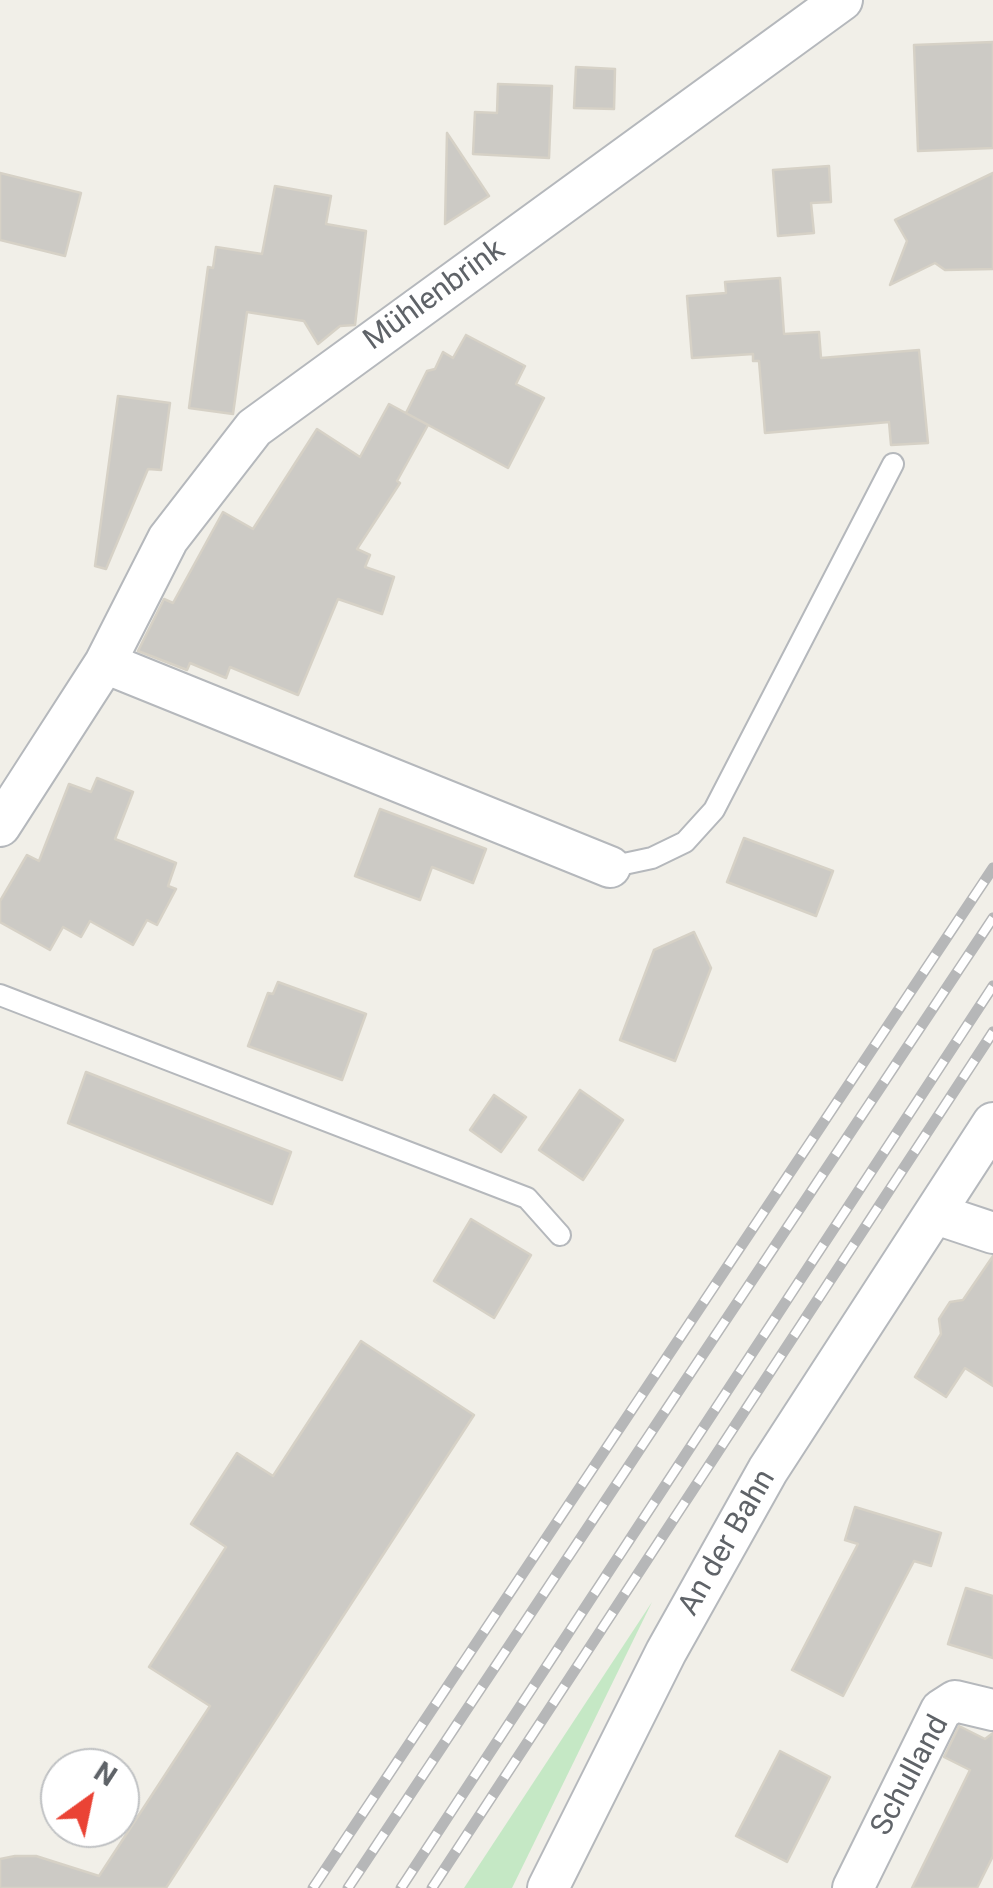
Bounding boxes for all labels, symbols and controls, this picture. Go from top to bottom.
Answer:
street label: Mühlenbrink [358,233,512,359]
street label: An der Bahn [672,1464,784,1622]
street label: Schulland [864,1710,958,1842]
north arrow [40,1748,140,1848]
text: N [88,1755,123,1793]

